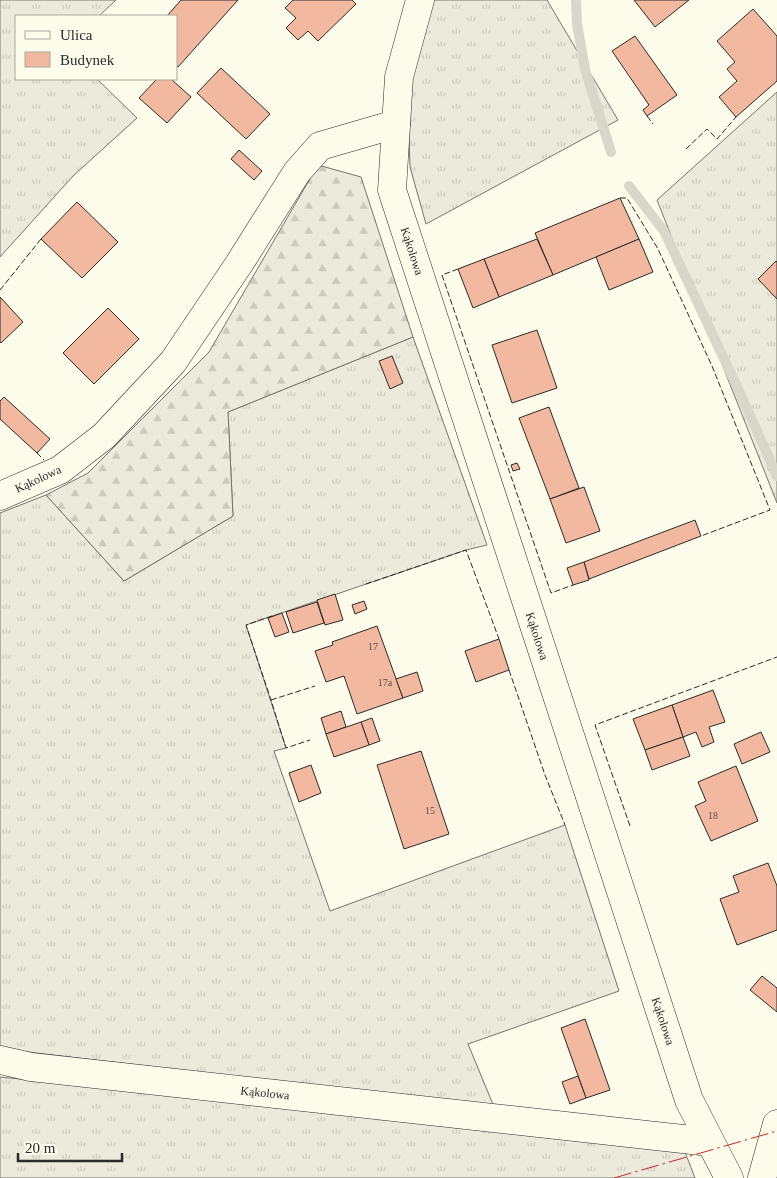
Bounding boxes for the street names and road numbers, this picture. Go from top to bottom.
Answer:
street label: Kąkolowa [398,225,426,277]
street label: Kąkolowa [13,462,64,496]
street label: Kąkolowa [523,610,551,662]
street label: Kąkolowa [649,995,677,1047]
street label: Kąkolowa [240,1083,291,1103]

